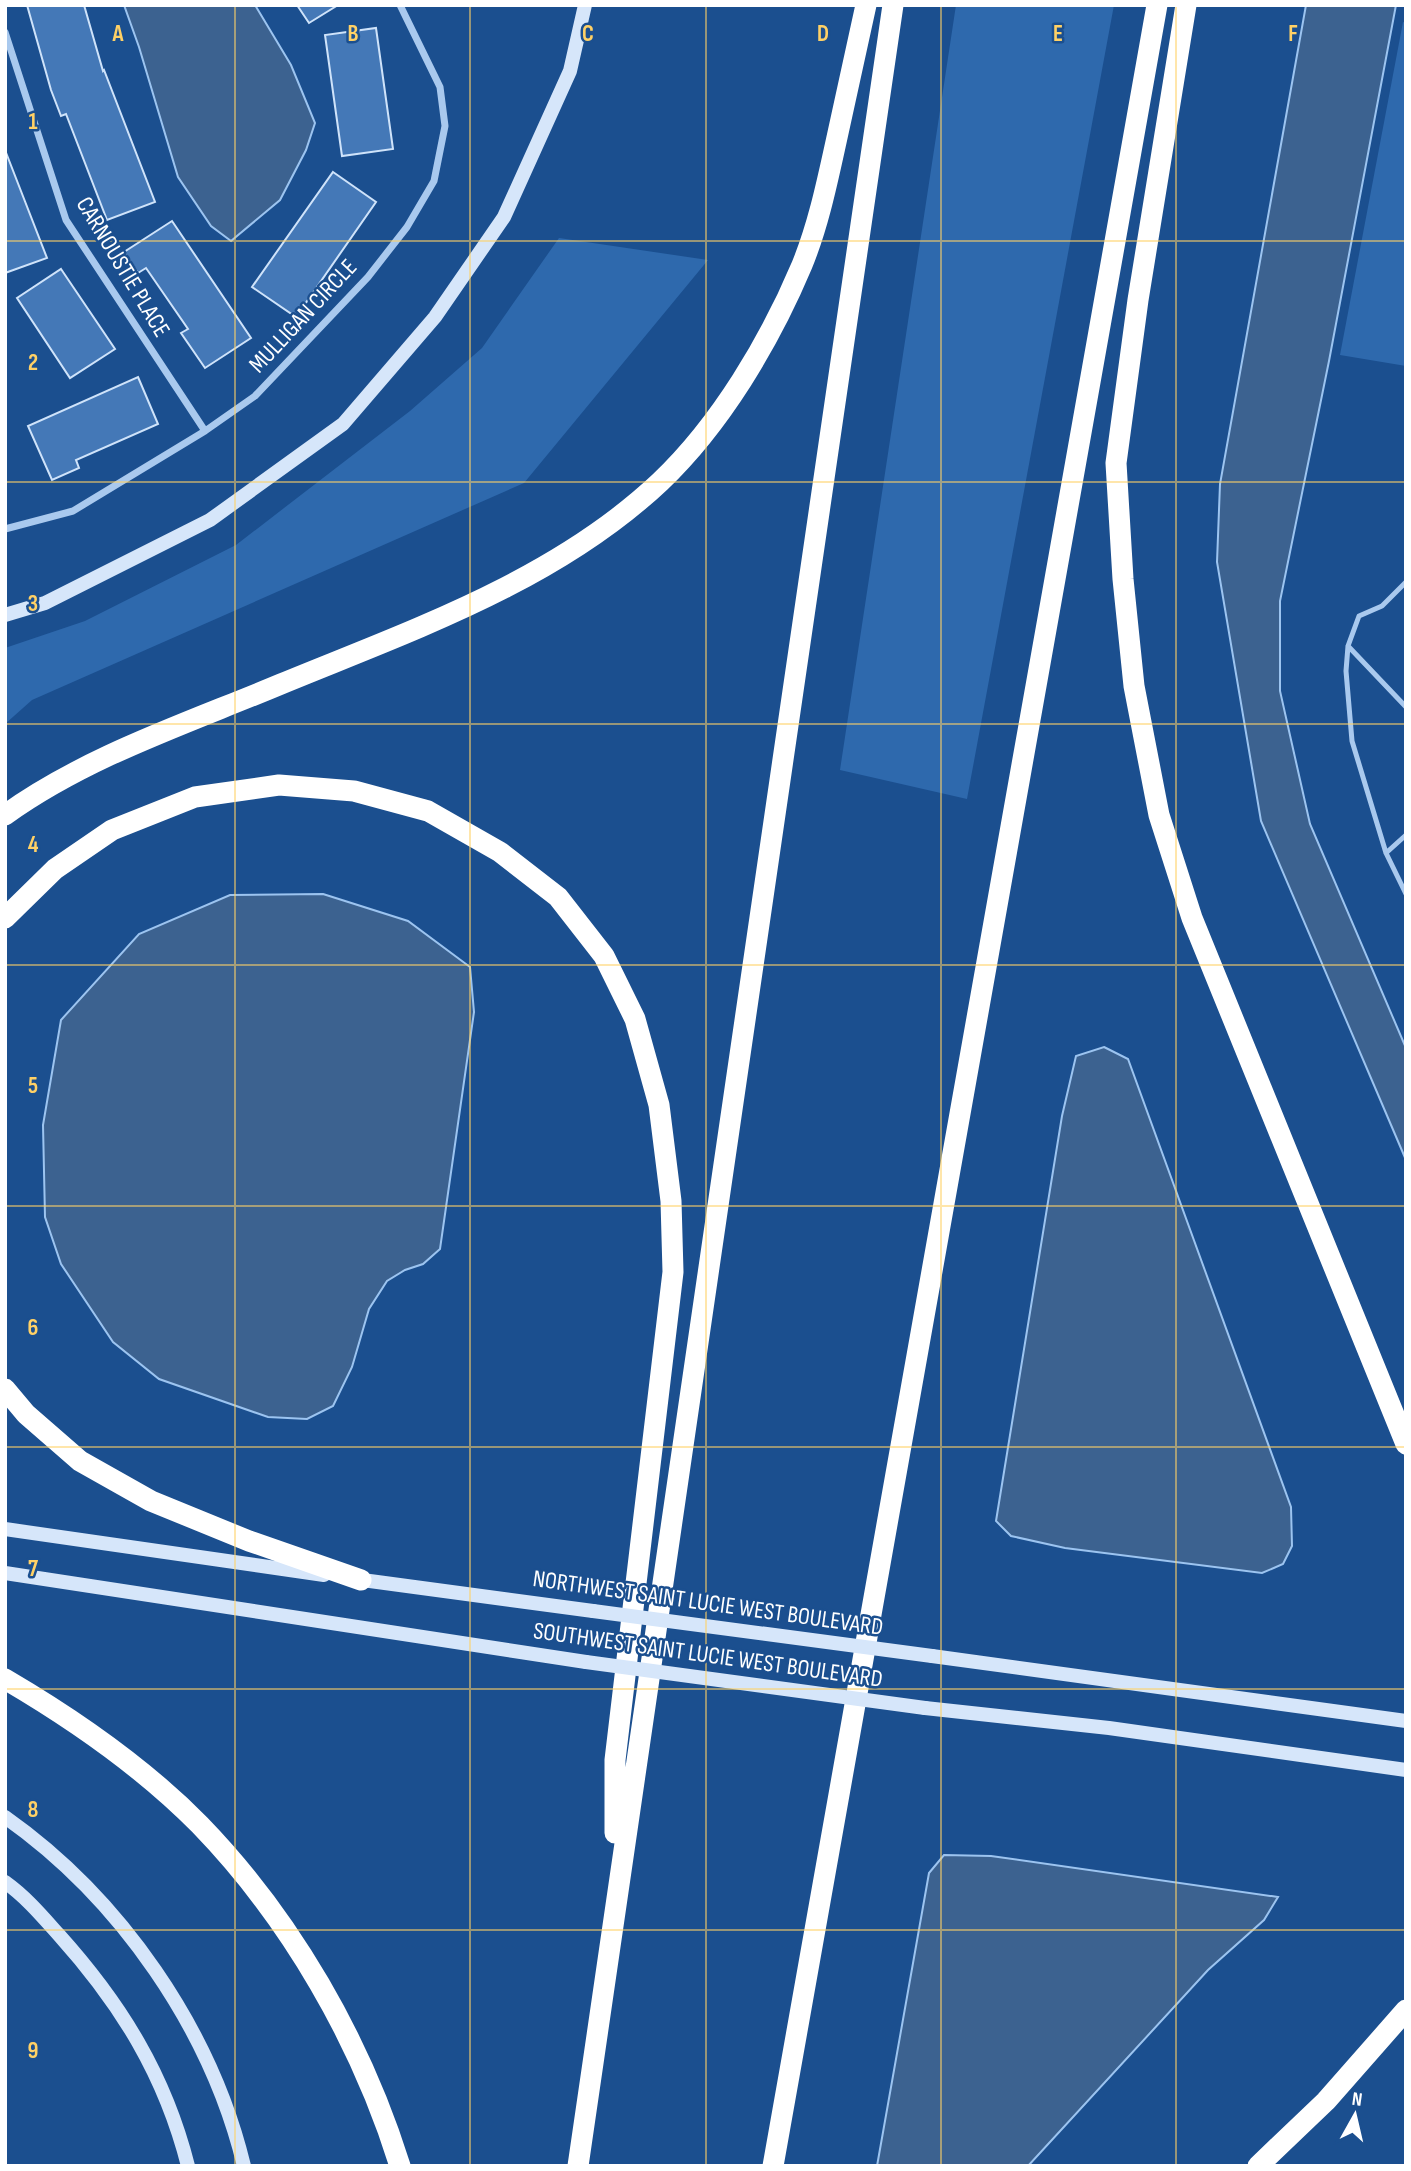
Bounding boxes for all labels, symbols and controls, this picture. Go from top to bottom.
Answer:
text: A [112,20,125,48]
text: B [348,20,359,48]
text: C [582,20,594,48]
text: D [817,20,829,48]
text: E [1053,20,1063,48]
text: F [1288,20,1298,48]
text: 1 [28,108,38,136]
street label: CARNOUSTIE PLACE [70,192,176,342]
street label: MULLIGAN CIRCLE [243,253,363,379]
text: 2 [28,349,38,377]
text: 3 [28,590,38,618]
text: 4 [28,831,39,859]
text: 5 [28,1072,38,1100]
text: 6 [28,1314,38,1342]
text: 7 [28,1555,38,1583]
street label: NORTHWEST SAINT LUCIE WEST BOULEVARD [531,1564,885,1642]
street label: SOUTHWEST SAINT LUCIE WEST BOULEVARD [531,1616,885,1694]
text: 8 [28,1796,39,1824]
text: 9 [28,2037,38,2065]
north arrow [1320,2080,1390,2150]
text: N [1351,2088,1364,2112]

